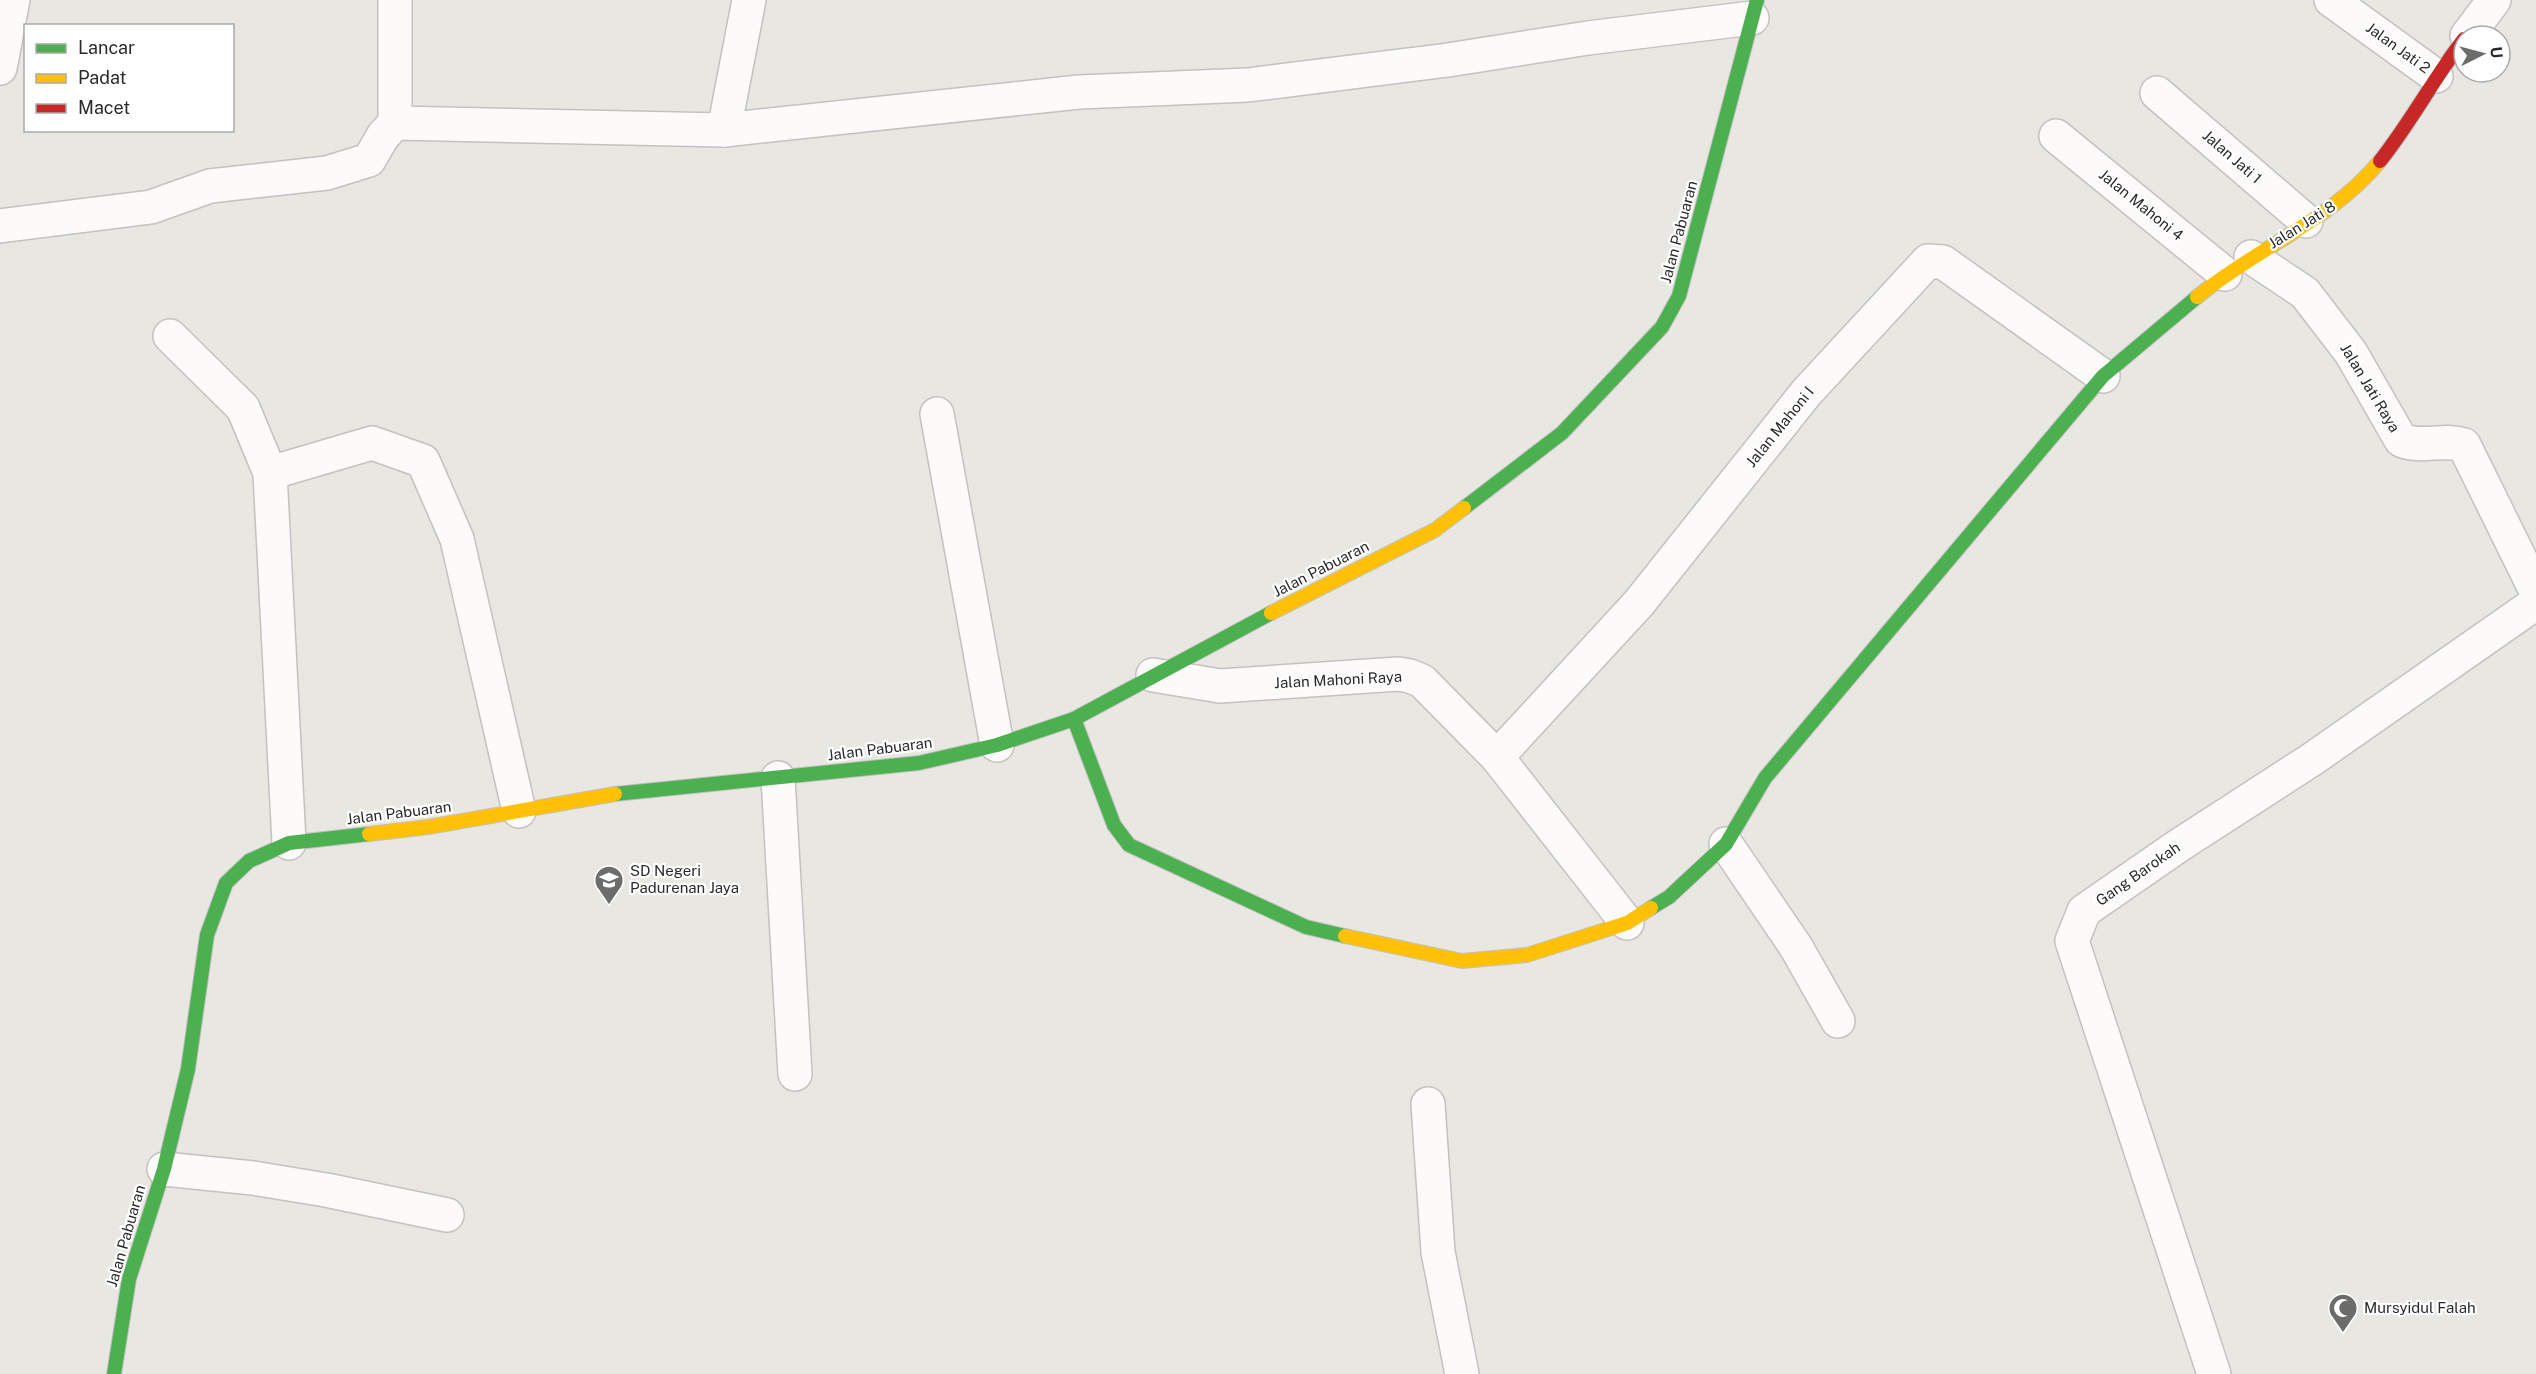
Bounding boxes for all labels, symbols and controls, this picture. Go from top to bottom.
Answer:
street label: Jalan Jati 2 [2363,19,2434,77]
legend [24,24,234,132]
north arrow [2452,24,2512,84]
text: Lancar [78,37,135,58]
text: U [2486,46,2506,59]
text: Padat [78,67,127,88]
text: Macet [78,97,130,118]
street label: Jalan Jati 1 [2199,126,2265,187]
street label: Jalan Mahoni 4 [2096,166,2187,244]
street label: Jalan Pabuaran [1657,179,1700,285]
street label: Jalan Jati 8 [2265,197,2338,252]
street label: Jalan Jati Raya [2337,340,2404,435]
street label: Jalan Mahoni I [1742,383,1817,470]
street label: Jalan Pabuaran [1270,537,1372,600]
street label: Jalan Mahoni Raya [1274,668,1402,691]
street label: Jalan Pabuaran [827,734,933,763]
street label: Jalan Pabuaran [346,798,452,827]
street label: Gang Barokah [2092,838,2183,909]
place label: SD Negeri Padurenan Jaya [630,862,739,896]
school or university icon: SD Negeri Padurenan Jaya [593,864,625,906]
street label: Jalan Pabuaran [103,1183,148,1289]
mosque icon: Mursyidul Falah [2327,1292,2359,1334]
place label: Mursyidul Falah [2364,1299,2476,1316]

